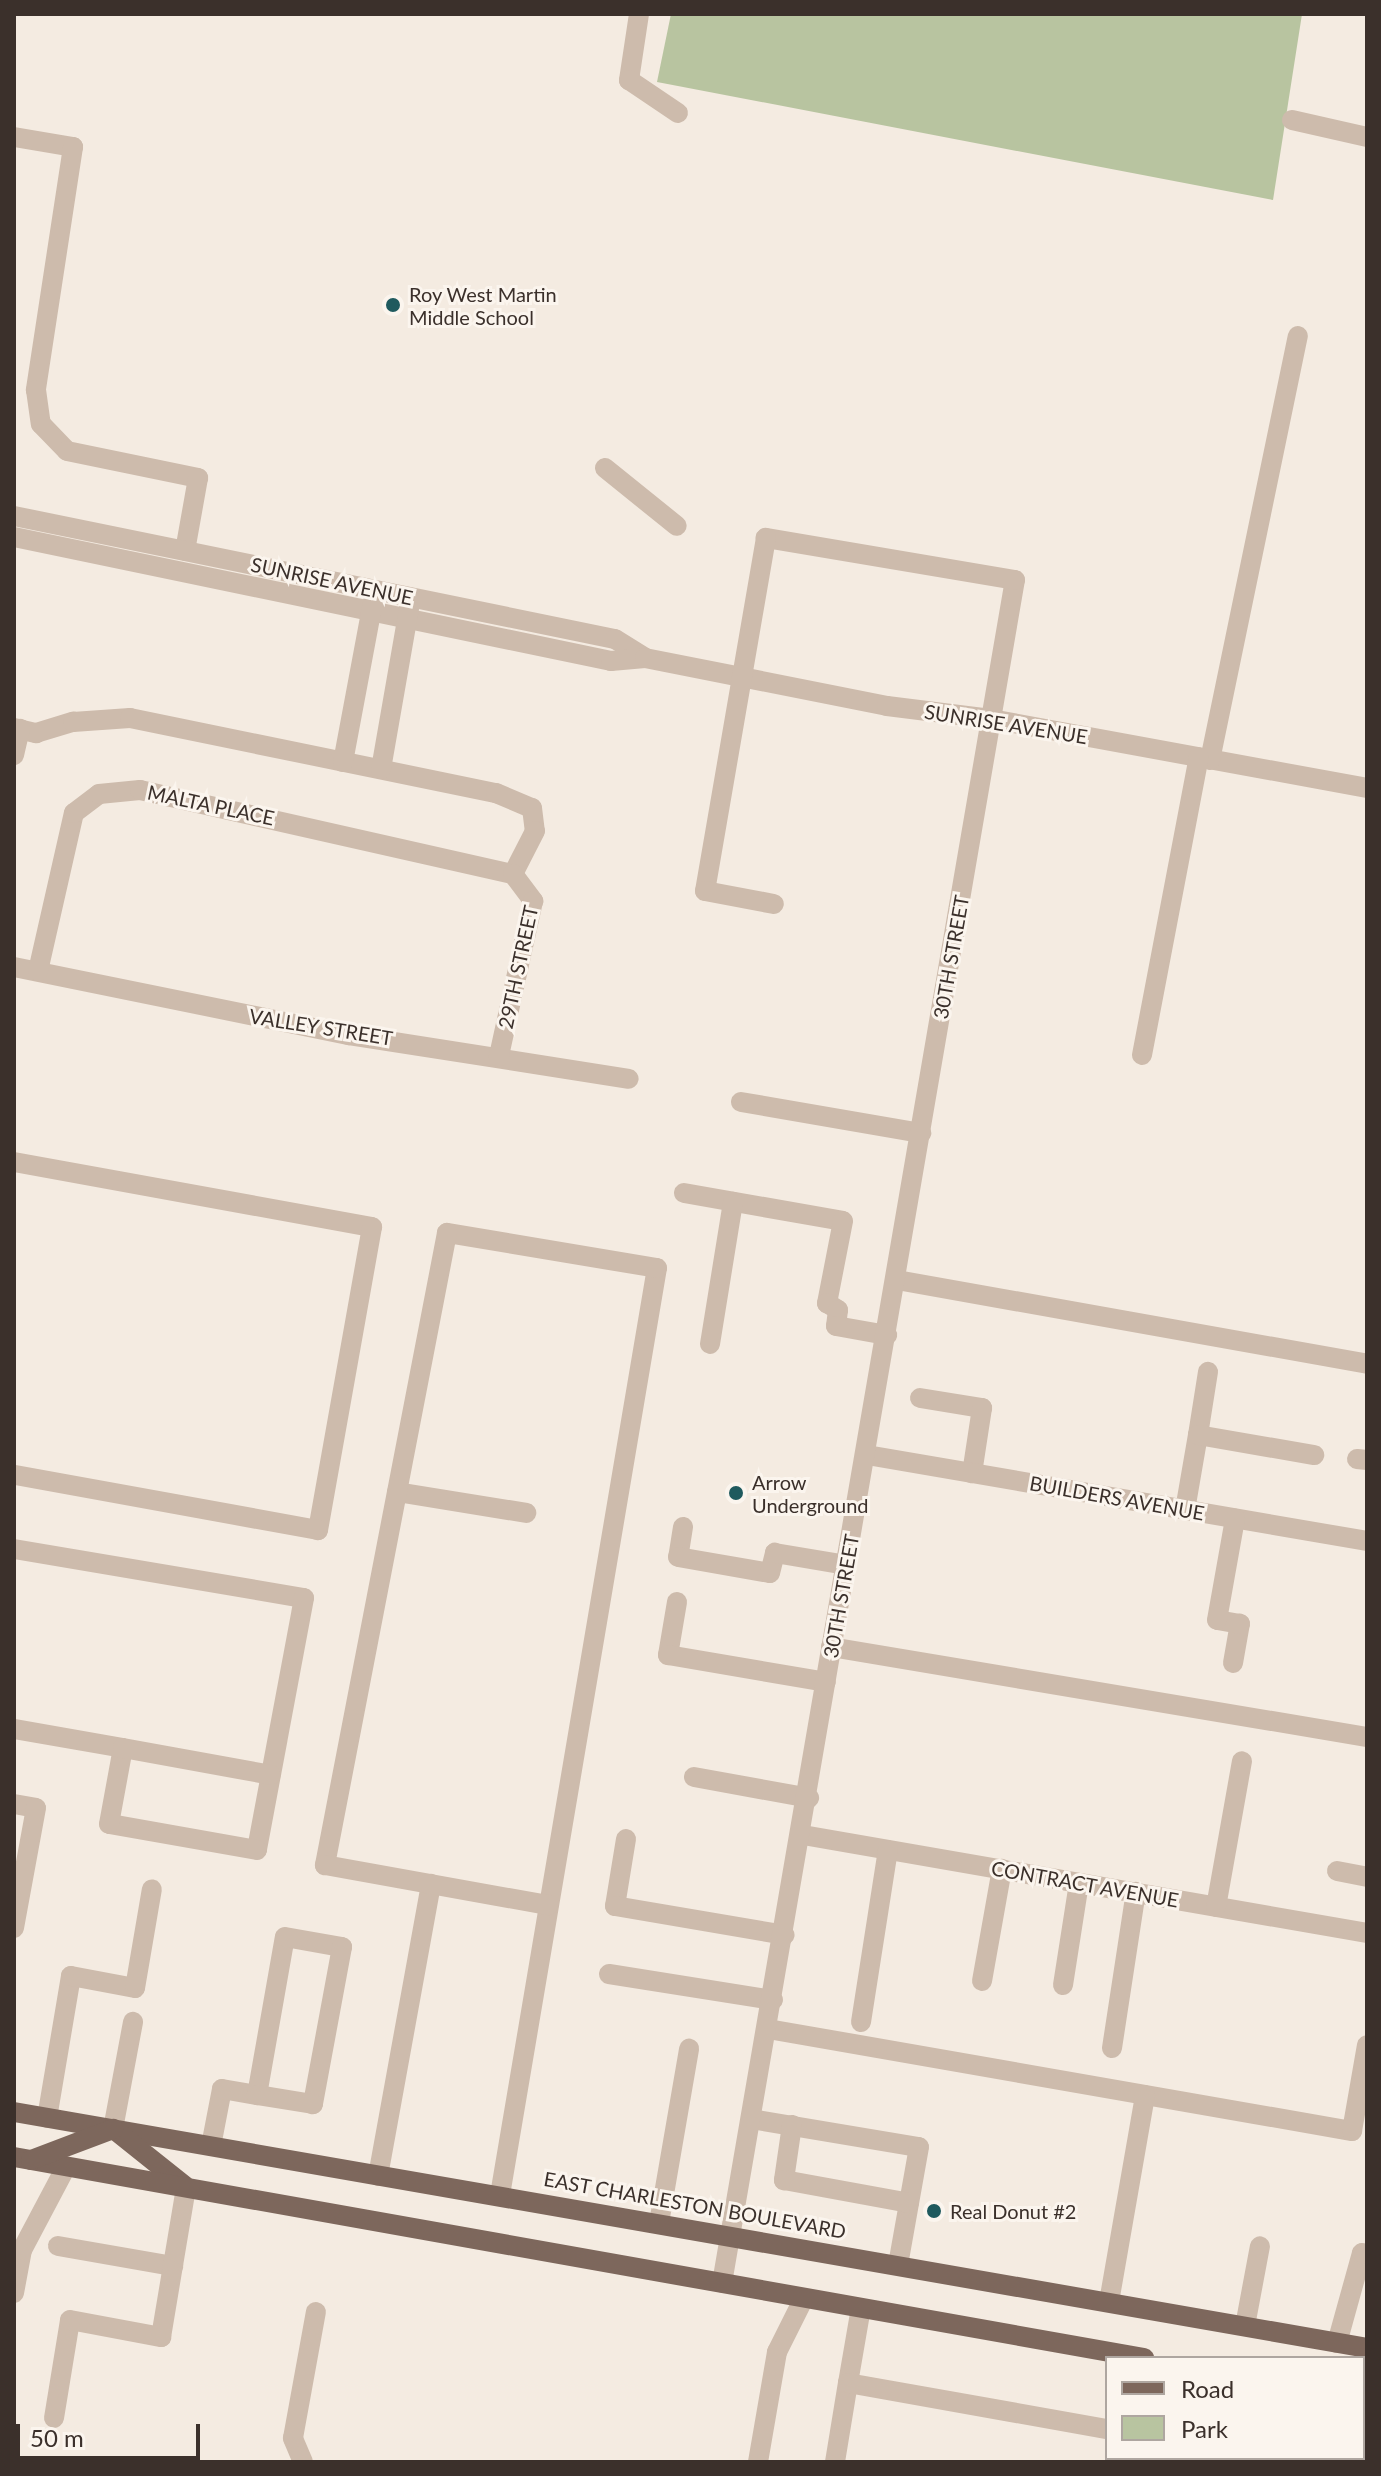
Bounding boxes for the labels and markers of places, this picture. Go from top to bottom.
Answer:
place label: Roy West Martin Middle School [409,282,557,329]
marker: Roy West Martin Middle School [384,296,402,314]
place label: Arrow Underground [752,1470,868,1517]
marker: Arrow Underground [727,1484,745,1502]
place label: Real Donut #2 [950,2199,1076,2223]
marker: Real Donut #2 [925,2202,943,2220]

